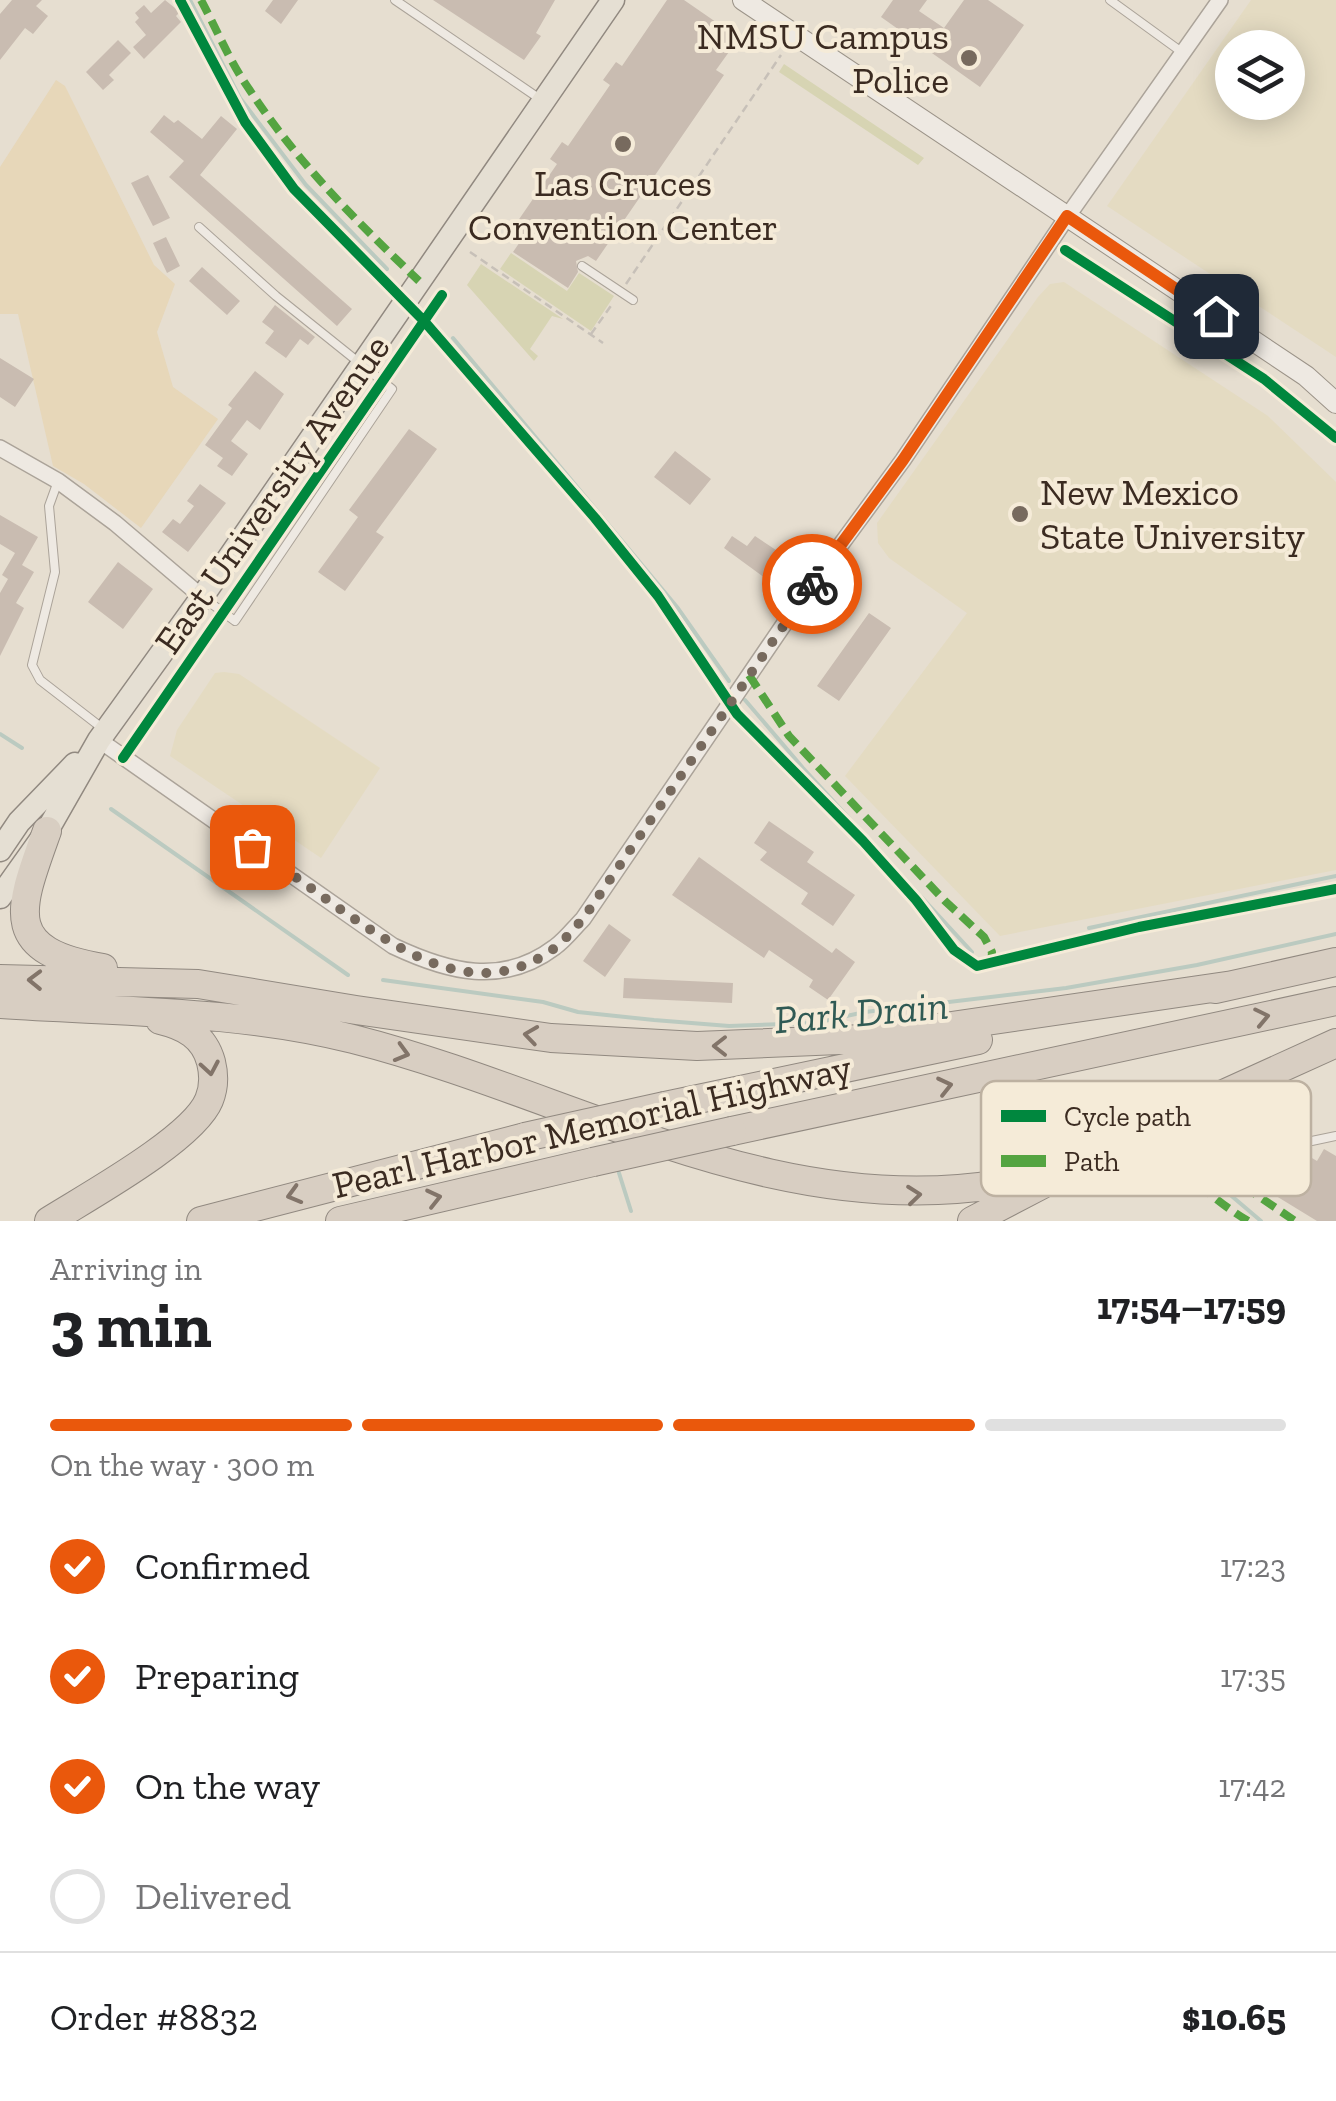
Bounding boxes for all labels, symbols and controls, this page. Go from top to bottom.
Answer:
place label: NMSU Campus Police [697,13,949,103]
map controls [1215,30,1305,120]
button: layers [1215,30,1305,120]
marker: NMSU Campus Police [958,47,980,69]
marker: Las Cruces Convention Center [612,133,634,155]
place label: Las Cruces Convention Center [468,160,778,250]
pin [1174,274,1259,359]
icon: home [1189,289,1244,344]
street label: East University Avenue [145,326,399,662]
place label: New Mexico State University [1040,469,1305,559]
marker: New Mexico State University [1009,503,1031,525]
courier [762,534,862,634]
icon: bike [785,557,840,612]
pin [210,805,295,890]
icon: bag [225,820,280,875]
one-way arrow [27,969,42,991]
water label: Park Drain [772,980,950,1044]
one-way arrow [1254,1008,1271,1029]
one-way arrow [523,1025,539,1046]
one-way arrow [711,1035,726,1057]
one-way arrow [393,1041,410,1062]
street label: Pearl Harbor Memorial Highway [328,1044,857,1208]
one-way arrow [199,1060,220,1076]
one-way arrow [936,1077,953,1098]
legend [981,1081,1311,1196]
text: Cycle path [1064,1100,1191,1133]
text: Path [1064,1145,1120,1178]
one-way arrow [286,1183,303,1204]
one-way arrow [906,1185,922,1206]
one-way arrow [425,1189,442,1210]
text: Arriving in [50,1250,202,1288]
text: 17:54–17:59 [1097,1283,1286,1329]
text: 3 min [50,1286,212,1364]
text: On the way · 300 m [50,1446,314,1484]
icon: check [50,1539,105,1594]
text: Confirmed [135,1543,310,1589]
text: 17:23 [1220,1547,1286,1585]
icon: check [50,1649,105,1704]
text: Preparing [135,1653,299,1699]
text: 17:35 [1220,1657,1286,1695]
icon: check [50,1759,105,1814]
text: On the way [135,1763,320,1809]
text: 17:42 [1218,1767,1286,1805]
text: Delivered [135,1873,291,1919]
text: Order #8832 [50,1994,258,2040]
text: $10.65 [1182,1994,1286,2040]

